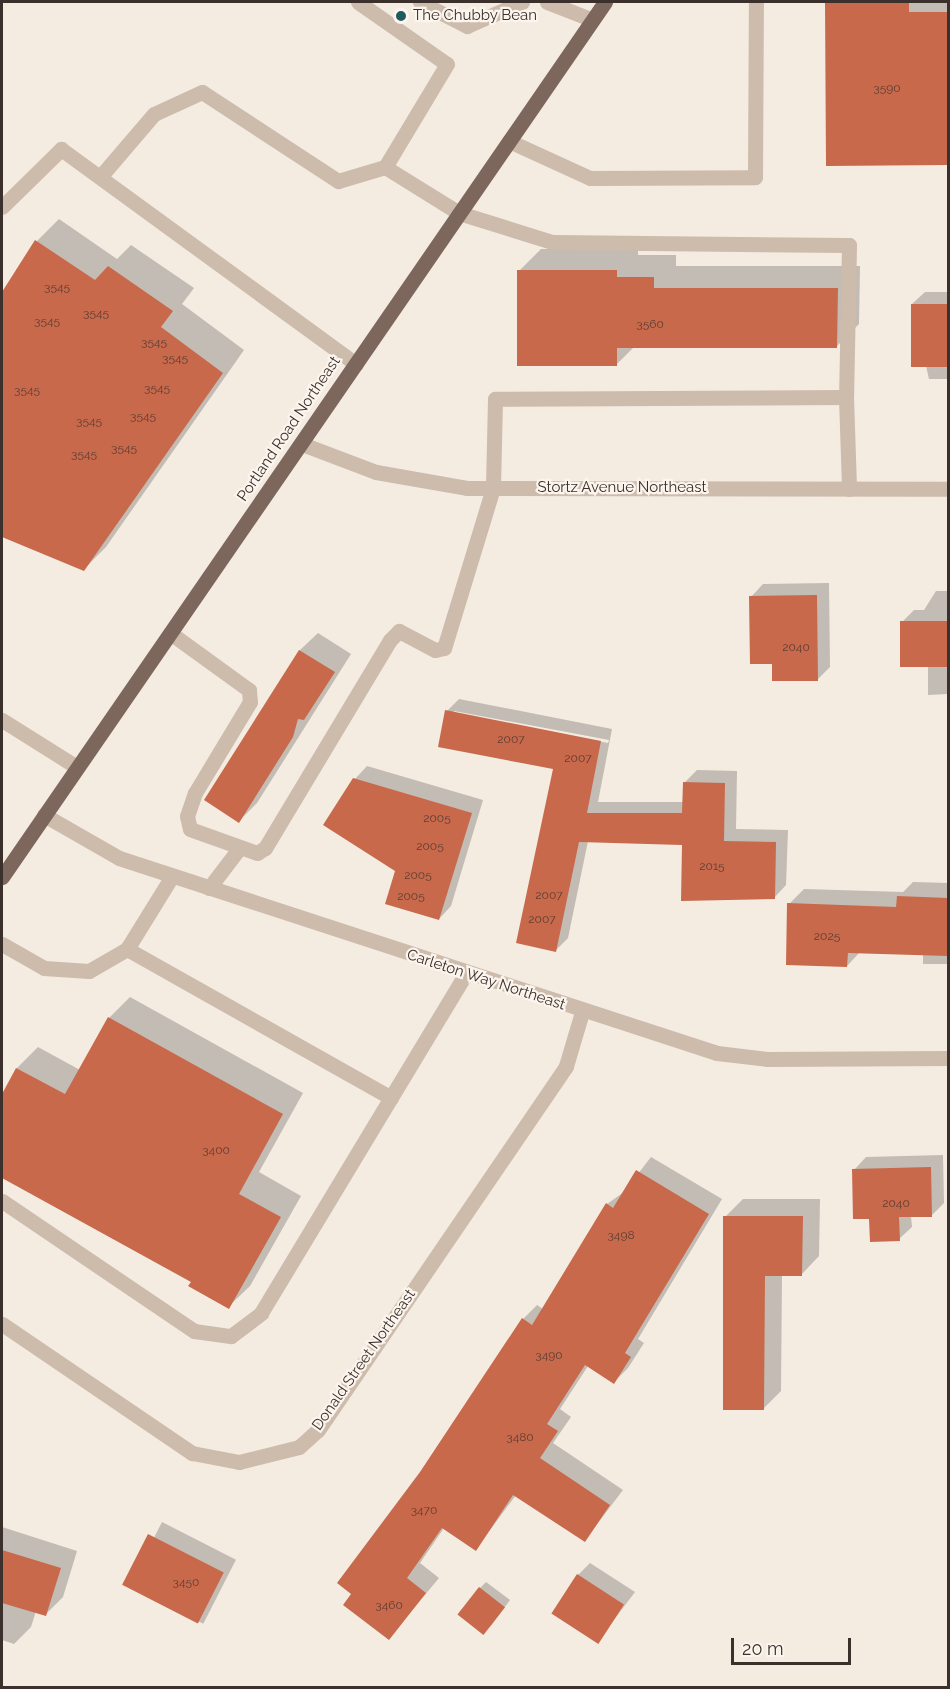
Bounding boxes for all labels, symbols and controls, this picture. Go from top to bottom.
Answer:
place label: The Chubby Bean [413,7,537,25]
marker: The Chubby Bean [394,9,408,23]
house number: 3590 [873,82,901,96]
house number: 3545 [44,281,70,295]
house number: 3545 [83,307,109,321]
house number: 3545 [34,315,60,329]
house number: 3560 [636,318,664,332]
house number: 3545 [141,336,167,350]
house number: 3545 [162,352,188,366]
street label: Portland Road Northeast [234,353,344,505]
house number: 3545 [144,382,170,396]
house number: 3545 [14,384,40,398]
house number: 3545 [130,410,156,424]
house number: 3545 [76,415,102,429]
house number: 3545 [111,442,137,456]
house number: 3545 [71,448,97,462]
street label: Stortz Avenue Northeast [537,479,707,497]
house number: 2040 [782,641,810,655]
house number: 2007 [497,733,525,747]
house number: 2007 [564,752,592,766]
house number: 2005 [423,812,451,826]
house number: 2005 [416,840,444,854]
house number: 2015 [699,860,725,874]
house number: 2005 [404,869,432,883]
house number: 2007 [535,889,563,903]
house number: 2005 [397,890,425,904]
house number: 2007 [528,913,556,927]
house number: 2025 [814,930,840,944]
street label: Carleton Way Northeast [404,946,568,1014]
house number: 3400 [202,1144,230,1158]
house number: 2040 [882,1197,910,1211]
house number: 3498 [607,1229,635,1243]
street label: Donald Street Northeast [308,1286,420,1434]
house number: 3490 [535,1349,563,1363]
house number: 3480 [506,1431,534,1445]
house number: 3470 [411,1504,437,1518]
house number: 3450 [173,1576,199,1590]
house number: 3460 [375,1599,403,1613]
scale bar [734,1626,854,1664]
text: 20 m [742,1638,784,1659]

